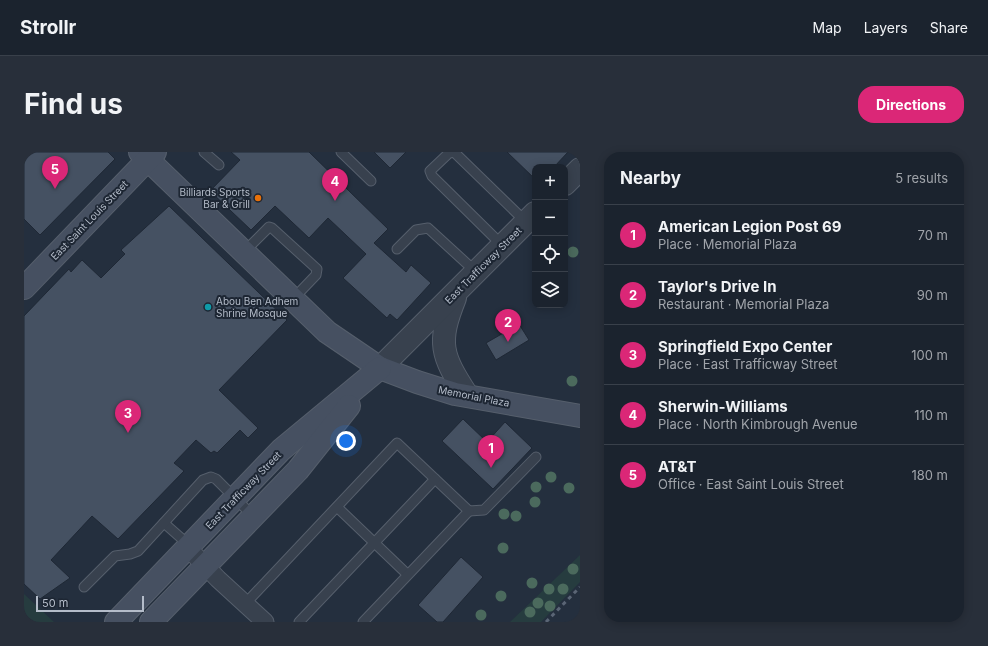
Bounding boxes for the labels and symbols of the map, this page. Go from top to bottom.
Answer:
pin: 5 [42,156,68,189]
pin: 4 [322,168,348,201]
street label: East Saint Louis Street [48,177,131,262]
place label: Billiards Sports Bar & Grill [179,186,250,210]
marker: Billiards Sports Bar & Grill [253,193,263,203]
street label: East Trafficway Street [442,224,524,306]
place label: Abou Ben Adhem Shrine Mosque [216,295,298,319]
marker: Abou Ben Adhem Shrine Mosque [203,302,213,312]
pin: 2 [495,309,521,342]
street label: Memorial Plaza [437,383,511,409]
pin: 3 [115,400,141,433]
your location [336,431,356,451]
pin: 1 [478,435,504,468]
street label: East Trafficway Street [203,448,284,531]
scale bar [36,594,144,613]

